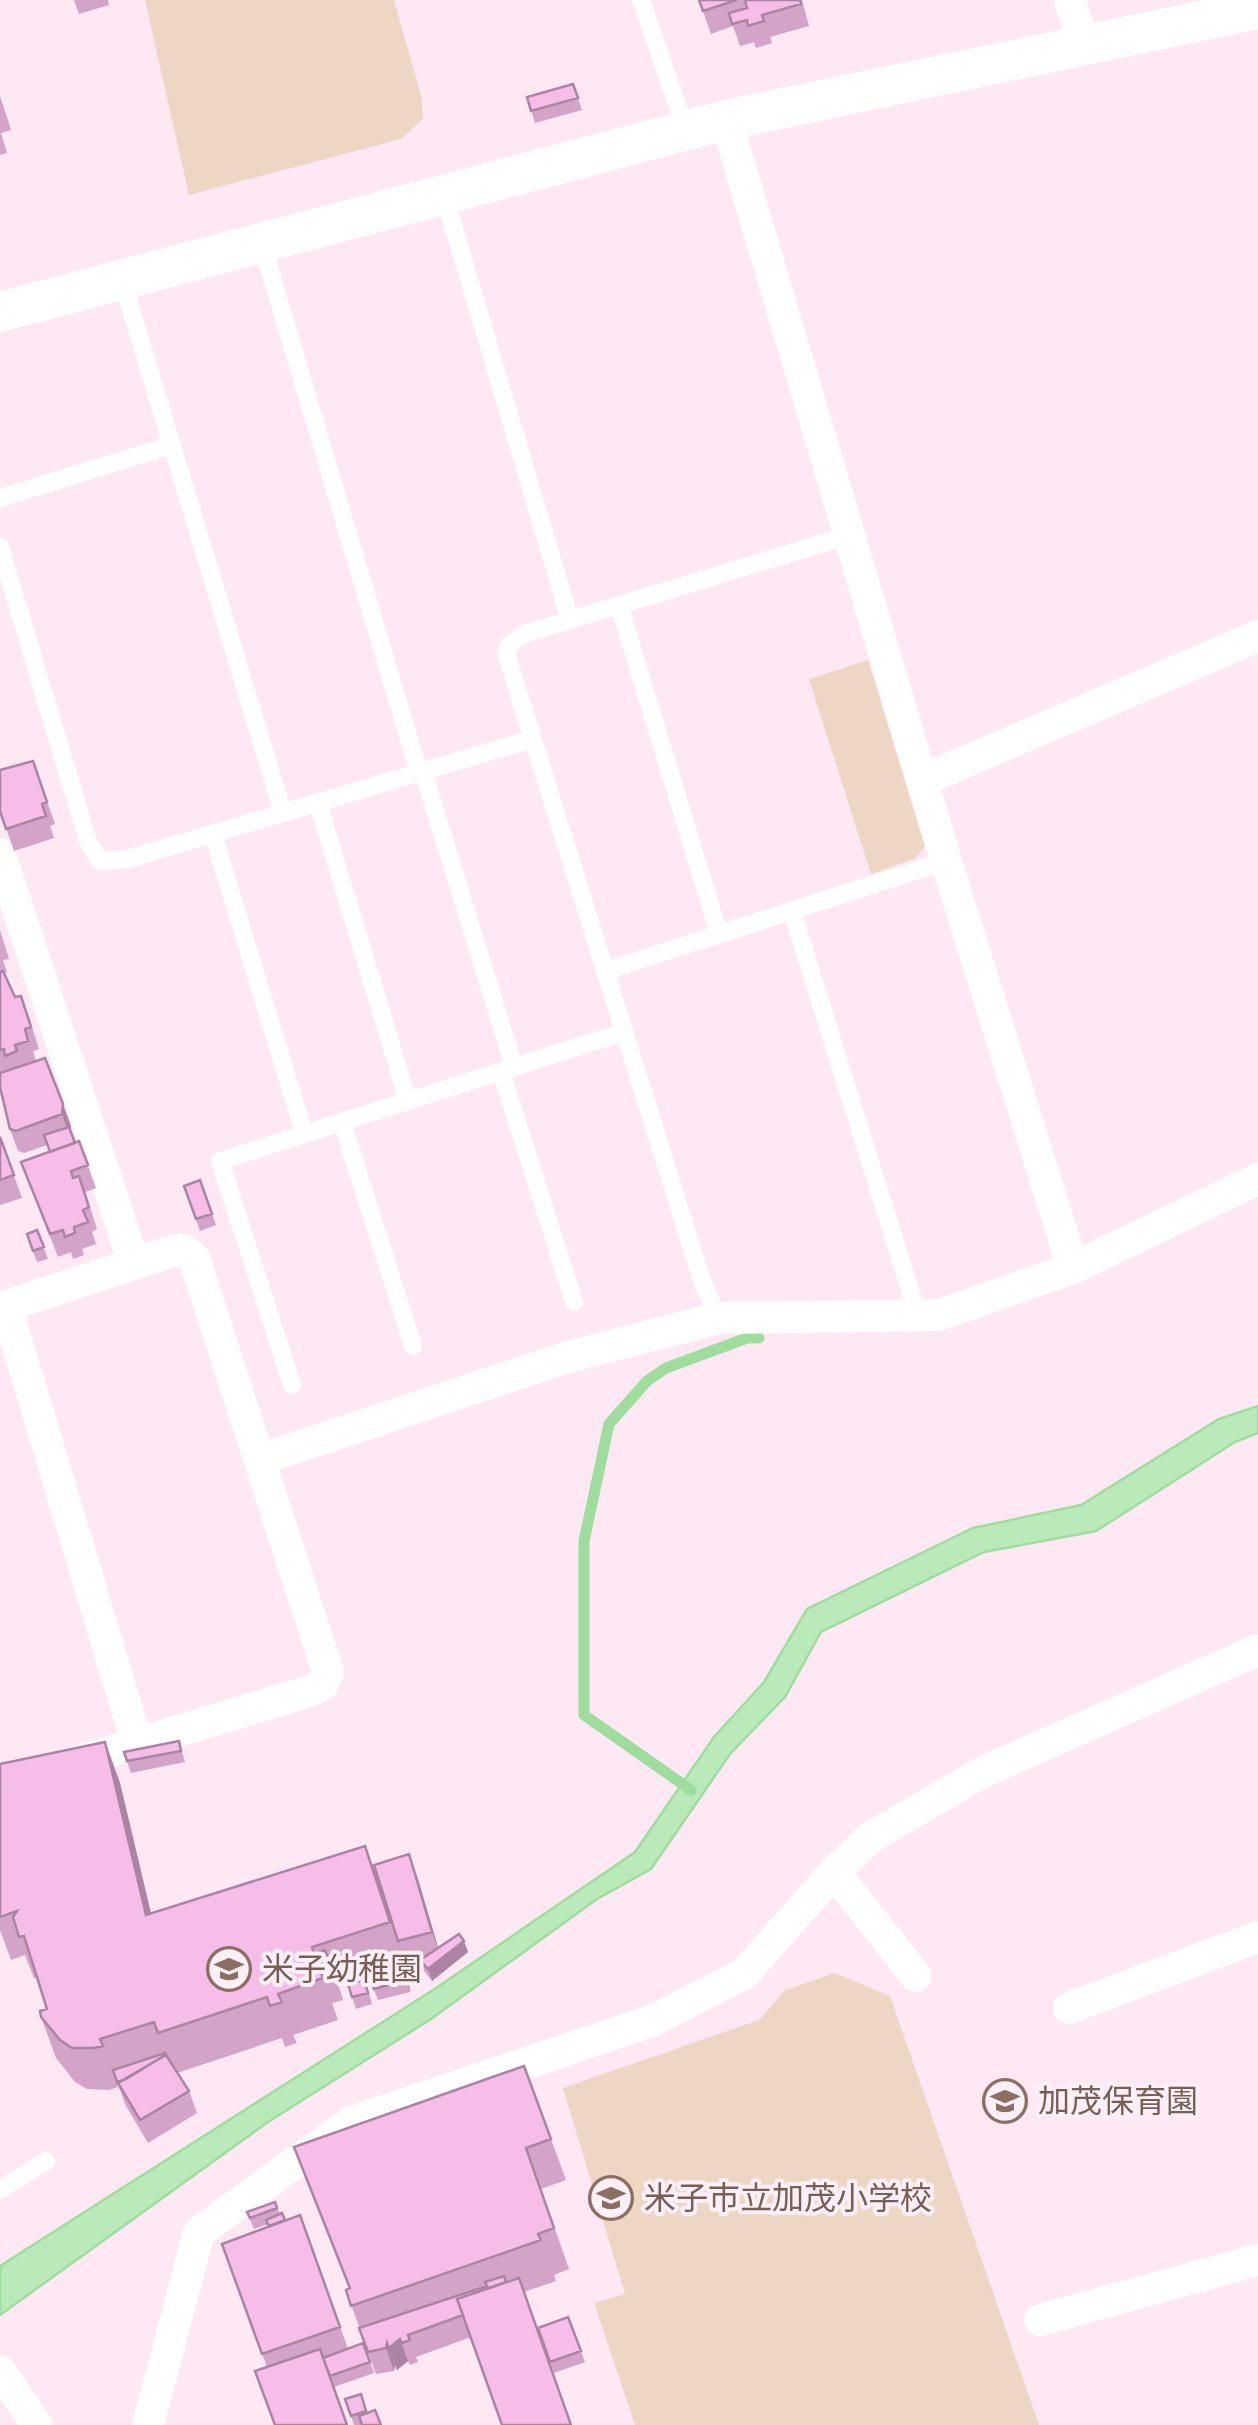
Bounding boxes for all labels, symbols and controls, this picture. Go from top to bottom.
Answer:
school or university icon: 米子幼稚園 [206,1946,252,1992]
place label: 米子幼稚園 [262,1946,422,1990]
school or university icon: 加茂保育園 [982,2078,1028,2124]
place label: 加茂保育園 [1038,2078,1198,2122]
school or university icon: 米子市立加茂小学校 [588,2175,634,2221]
place label: 米子市立加茂小学校 [644,2175,932,2219]

